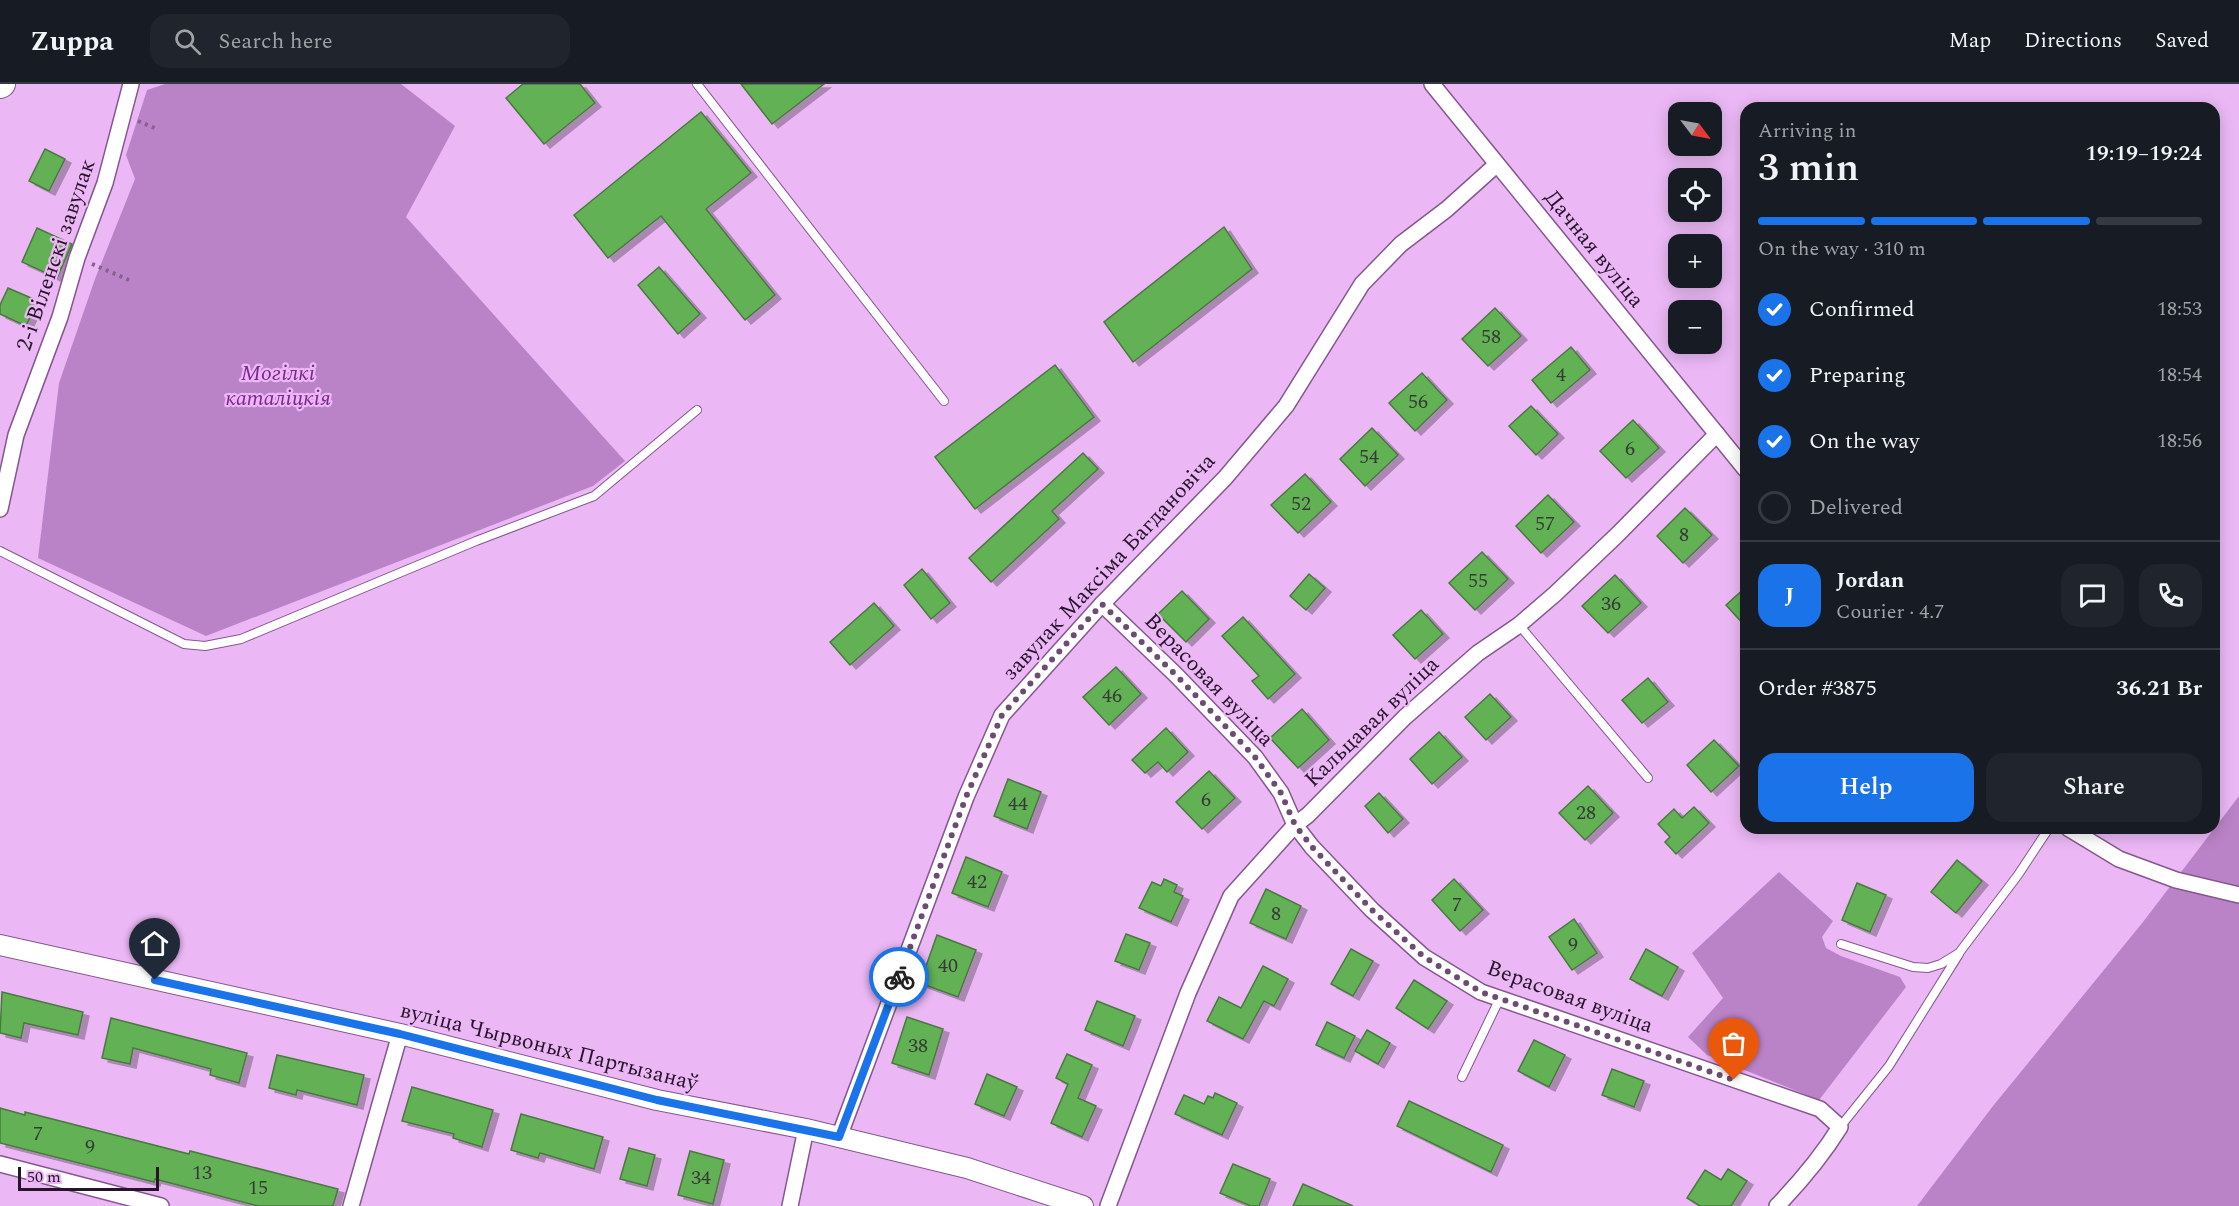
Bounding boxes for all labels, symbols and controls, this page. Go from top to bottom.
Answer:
search box [150,14,570,68]
text: Zuppa [30,20,114,63]
icon: search [171,25,204,58]
text: Search here [219,25,333,58]
text: Map [1949,25,1991,57]
text: Directions [2024,25,2122,57]
text: Saved [2155,25,2209,57]
north arrow [1668,102,1722,156]
map controls [1668,102,1722,354]
text: Arriving in [1758,116,1856,146]
text: 19:19–19:24 [2085,137,2202,170]
text: 3 min [1758,139,1859,198]
street label: 2-і Віленскі завулак [8,155,104,355]
button: locate [1668,168,1722,222]
street label: Дачная вуліца [1536,183,1652,315]
button: + [1668,234,1722,288]
text: On the way · 310 m [1758,234,1926,264]
icon: check [1758,293,1791,326]
text: Confirmed [1809,293,1915,326]
text: 18:53 [2157,294,2202,324]
button: − [1668,300,1722,354]
house number: 58 [1481,322,1501,352]
park label: Могілкі каталіцкія [225,357,331,415]
icon: check [1758,359,1791,392]
text: Preparing [1809,359,1906,392]
house number: 4 [1556,360,1566,390]
text: 18:54 [2157,360,2202,390]
house number: 56 [1408,387,1428,417]
icon: check [1758,425,1791,458]
text: On the way [1809,425,1920,458]
text: 18:56 [2157,426,2202,456]
house number: 6 [1625,434,1635,464]
house number: 54 [1359,442,1379,472]
street label: завулак Максіма Багдановіча [995,446,1224,688]
house number: 52 [1291,489,1311,519]
text: Delivered [1809,491,1903,524]
house number: 57 [1535,509,1555,539]
house number: 8 [1679,520,1689,550]
text: Jordan [1836,564,1904,597]
button: chat [2061,564,2124,627]
button: phone [2139,564,2202,627]
house number: 55 [1468,566,1488,596]
text: J [1785,579,1794,612]
house number: 36 [1601,589,1621,619]
text: Courier · 4.7 [1836,597,1944,627]
street label: Верасовая вуліца [1136,606,1282,755]
street label: Кальцавая вуліца [1297,649,1447,795]
text: Order #3875 [1758,672,1877,705]
text: 36.21 Br [2116,672,2202,705]
house number: 46 [1102,681,1122,711]
button: Help [1758,753,1974,822]
button: Share [1986,753,2202,822]
house number: 6 [1201,785,1211,815]
house number: 44 [1008,789,1028,819]
house number: 28 [1576,798,1596,828]
house number: 42 [967,867,987,897]
house number: 7 [1452,890,1462,920]
house number: 8 [1271,899,1281,929]
pin [129,918,180,980]
icon: home [138,927,171,960]
house number: 9 [1568,930,1578,960]
courier [869,947,929,1007]
house number: 40 [938,951,958,981]
street label: Верасовая вуліца [1482,952,1658,1042]
icon: bike [883,961,916,994]
street label: вуліца Чырвоных Партызанаў [397,994,703,1100]
pin [1708,1018,1759,1080]
icon: bag [1717,1027,1750,1060]
house number: 38 [908,1031,928,1061]
house number: 7 [33,1119,43,1149]
house number: 9 [85,1132,95,1162]
house number: 13 [192,1158,212,1188]
house number: 34 [691,1163,711,1193]
scale bar [18,1164,159,1192]
text: 50 m [27,1165,61,1189]
house number: 15 [248,1173,268,1203]

